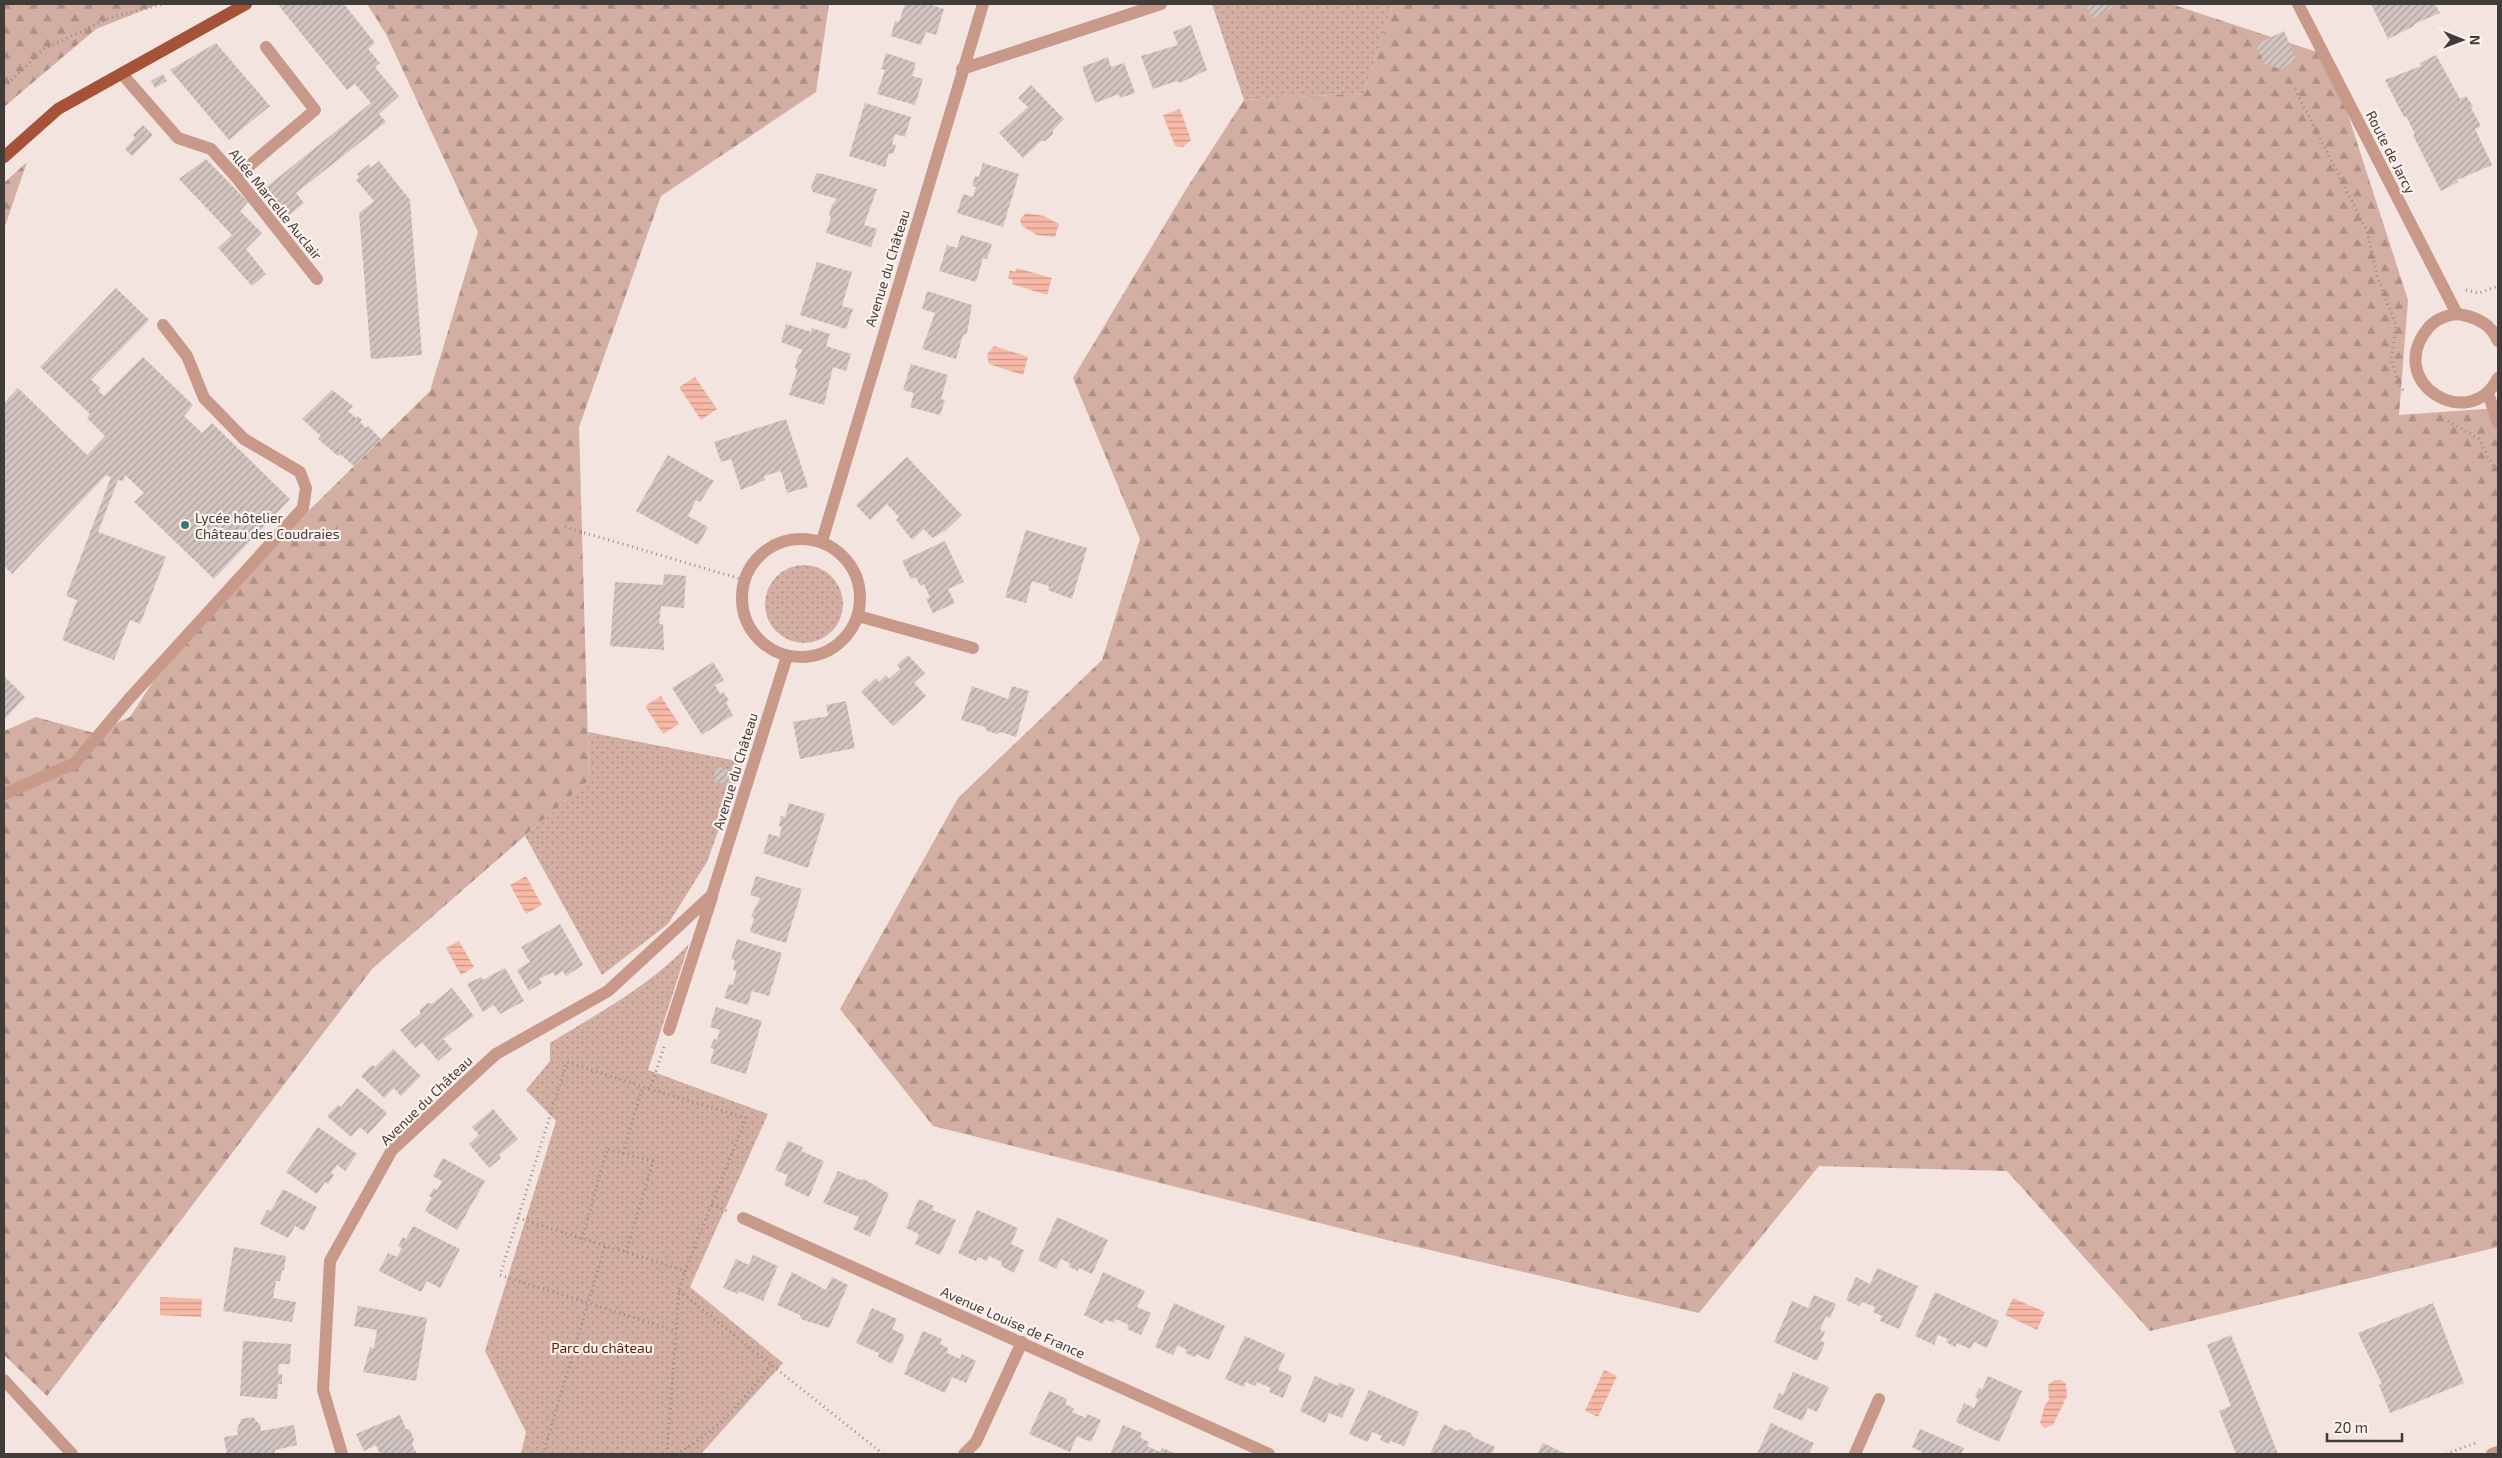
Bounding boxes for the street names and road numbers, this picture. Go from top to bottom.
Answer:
street label: Route de Jarcy [2363,108,2419,197]
street label: Allée Marcelle Auclair [226,145,326,263]
street label: Avenue du Château [861,207,913,329]
street label: Avenue du Château [709,710,761,832]
street label: Avenue du Château [376,1052,476,1148]
street label: Avenue Louise de France [938,1283,1088,1361]

